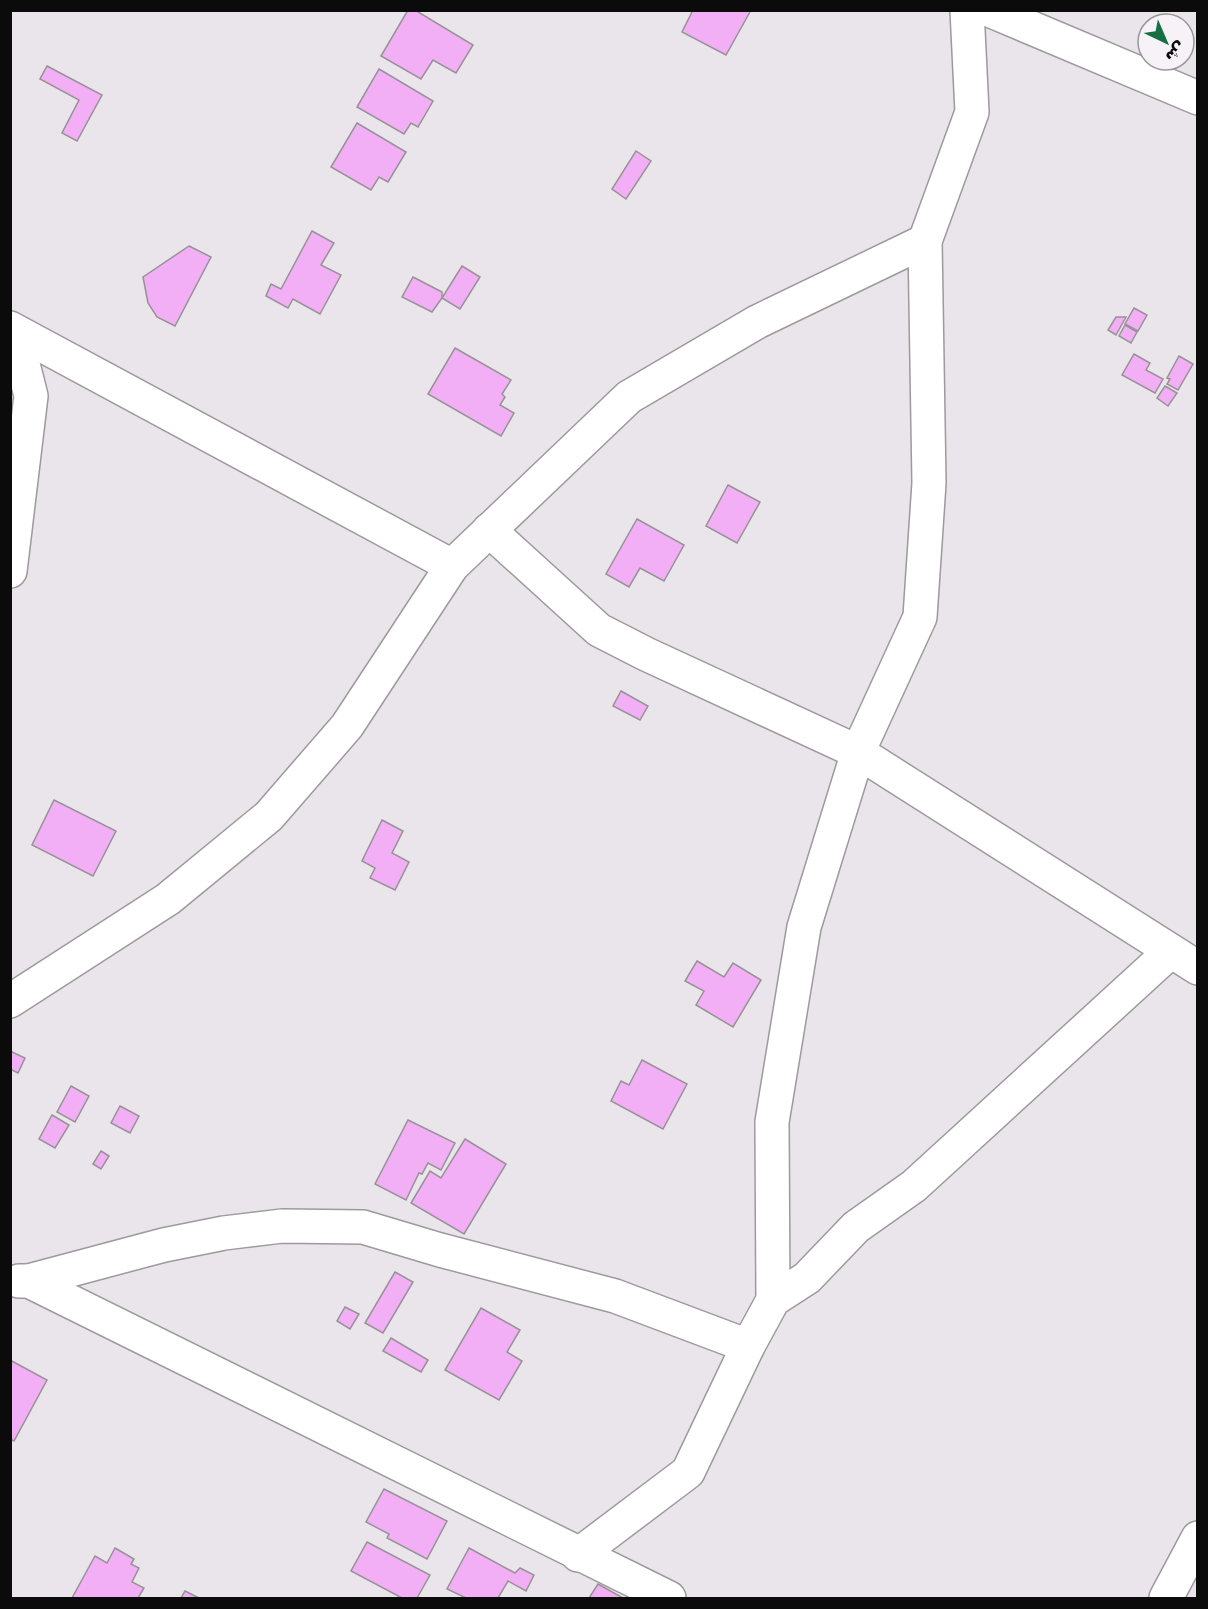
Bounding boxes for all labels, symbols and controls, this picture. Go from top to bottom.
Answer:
north arrow [1136,12,1196,72]
text: ش [1162,38,1191,67]

